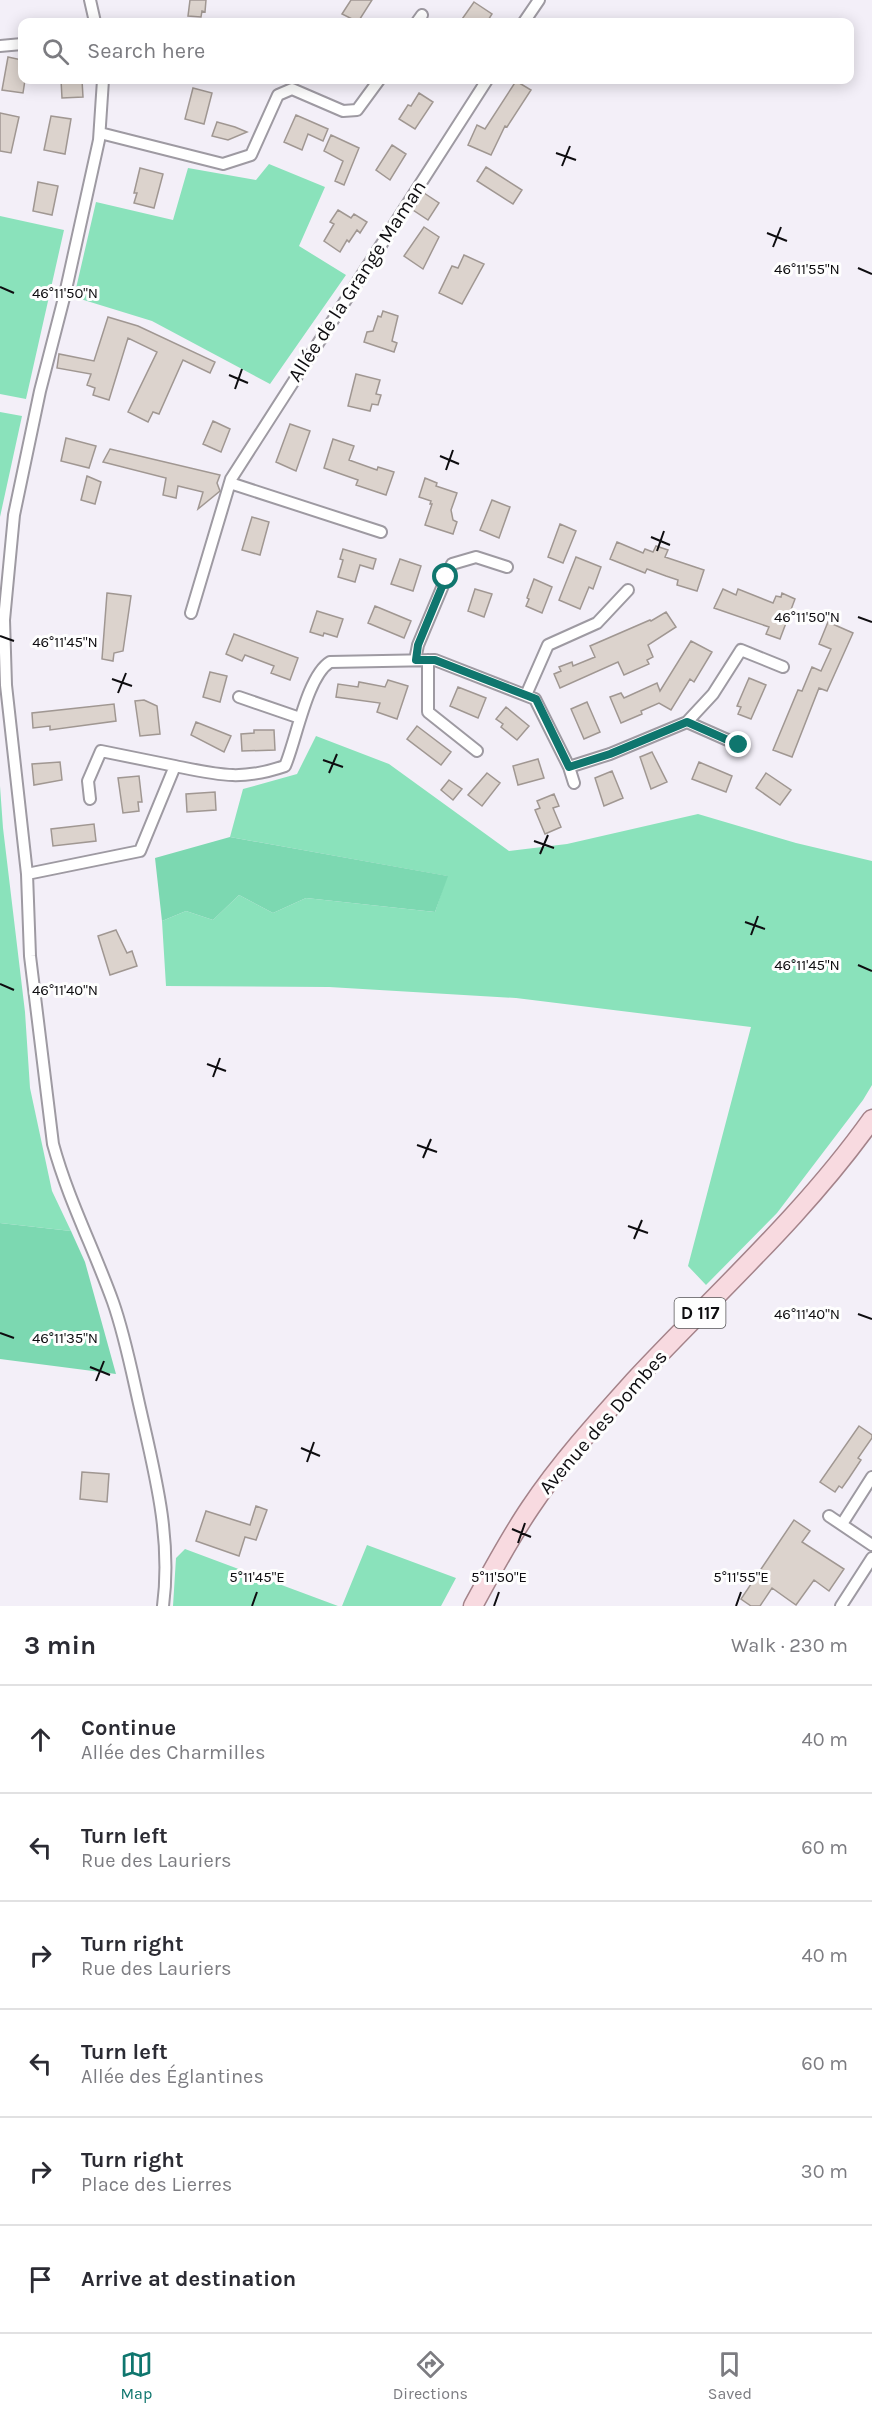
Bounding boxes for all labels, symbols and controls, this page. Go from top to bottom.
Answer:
search box [18,18,854,84]
icon: search [39,35,72,68]
text: Search here [87,38,205,64]
street label: Allée de la Grange Maman [283,176,431,386]
text: 46°11'55"N [774,260,840,278]
text: 46°11'50"N [32,284,98,302]
route start [432,563,458,589]
text: 46°11'50"N [774,608,840,626]
text: 46°11'45"N [32,633,98,651]
route end [725,731,751,757]
text: 46°11'45"N [774,956,840,974]
text: 46°11'40"N [32,981,98,999]
road number: D 117 [674,1298,726,1328]
text: 46°11'40"N [774,1305,840,1323]
text: 46°11'35"N [32,1329,98,1347]
street label: Avenue des Dombes [534,1345,672,1499]
text: 5°11'45"E [229,1568,285,1586]
text: 5°11'50"E [471,1568,527,1586]
text: 5°11'55"E [713,1568,769,1586]
text: 3 min [24,1630,96,1661]
text: Walk · 230 m [731,1634,848,1657]
text: Continue [81,1715,176,1741]
icon: ahead [24,1723,57,1756]
text: 40 m [802,1728,848,1751]
text: Allée des Charmilles [81,1741,266,1764]
text: Turn left [81,1823,168,1849]
icon: left [24,1831,57,1864]
text: 60 m [801,1836,848,1859]
text: Rue des Lauriers [81,1849,231,1872]
text: Turn right [81,1931,184,1957]
icon: right [24,1939,57,1972]
text: 40 m [802,1944,848,1967]
text: Rue des Lauriers [81,1957,231,1980]
text: Turn left [81,2039,168,2065]
icon: left [24,2047,57,2080]
text: 60 m [801,2052,848,2075]
text: Allée des Églantines [81,2065,264,2088]
text: Turn right [81,2147,184,2173]
icon: right [24,2155,57,2188]
text: 30 m [801,2160,848,2183]
text: Place des Lierres [81,2173,232,2196]
icon: arrive [24,2263,57,2296]
text: Arrive at destination [81,2266,296,2292]
tab: Map [120,2348,153,2403]
tab: Directions [393,2348,468,2403]
tab: Saved [708,2348,752,2403]

